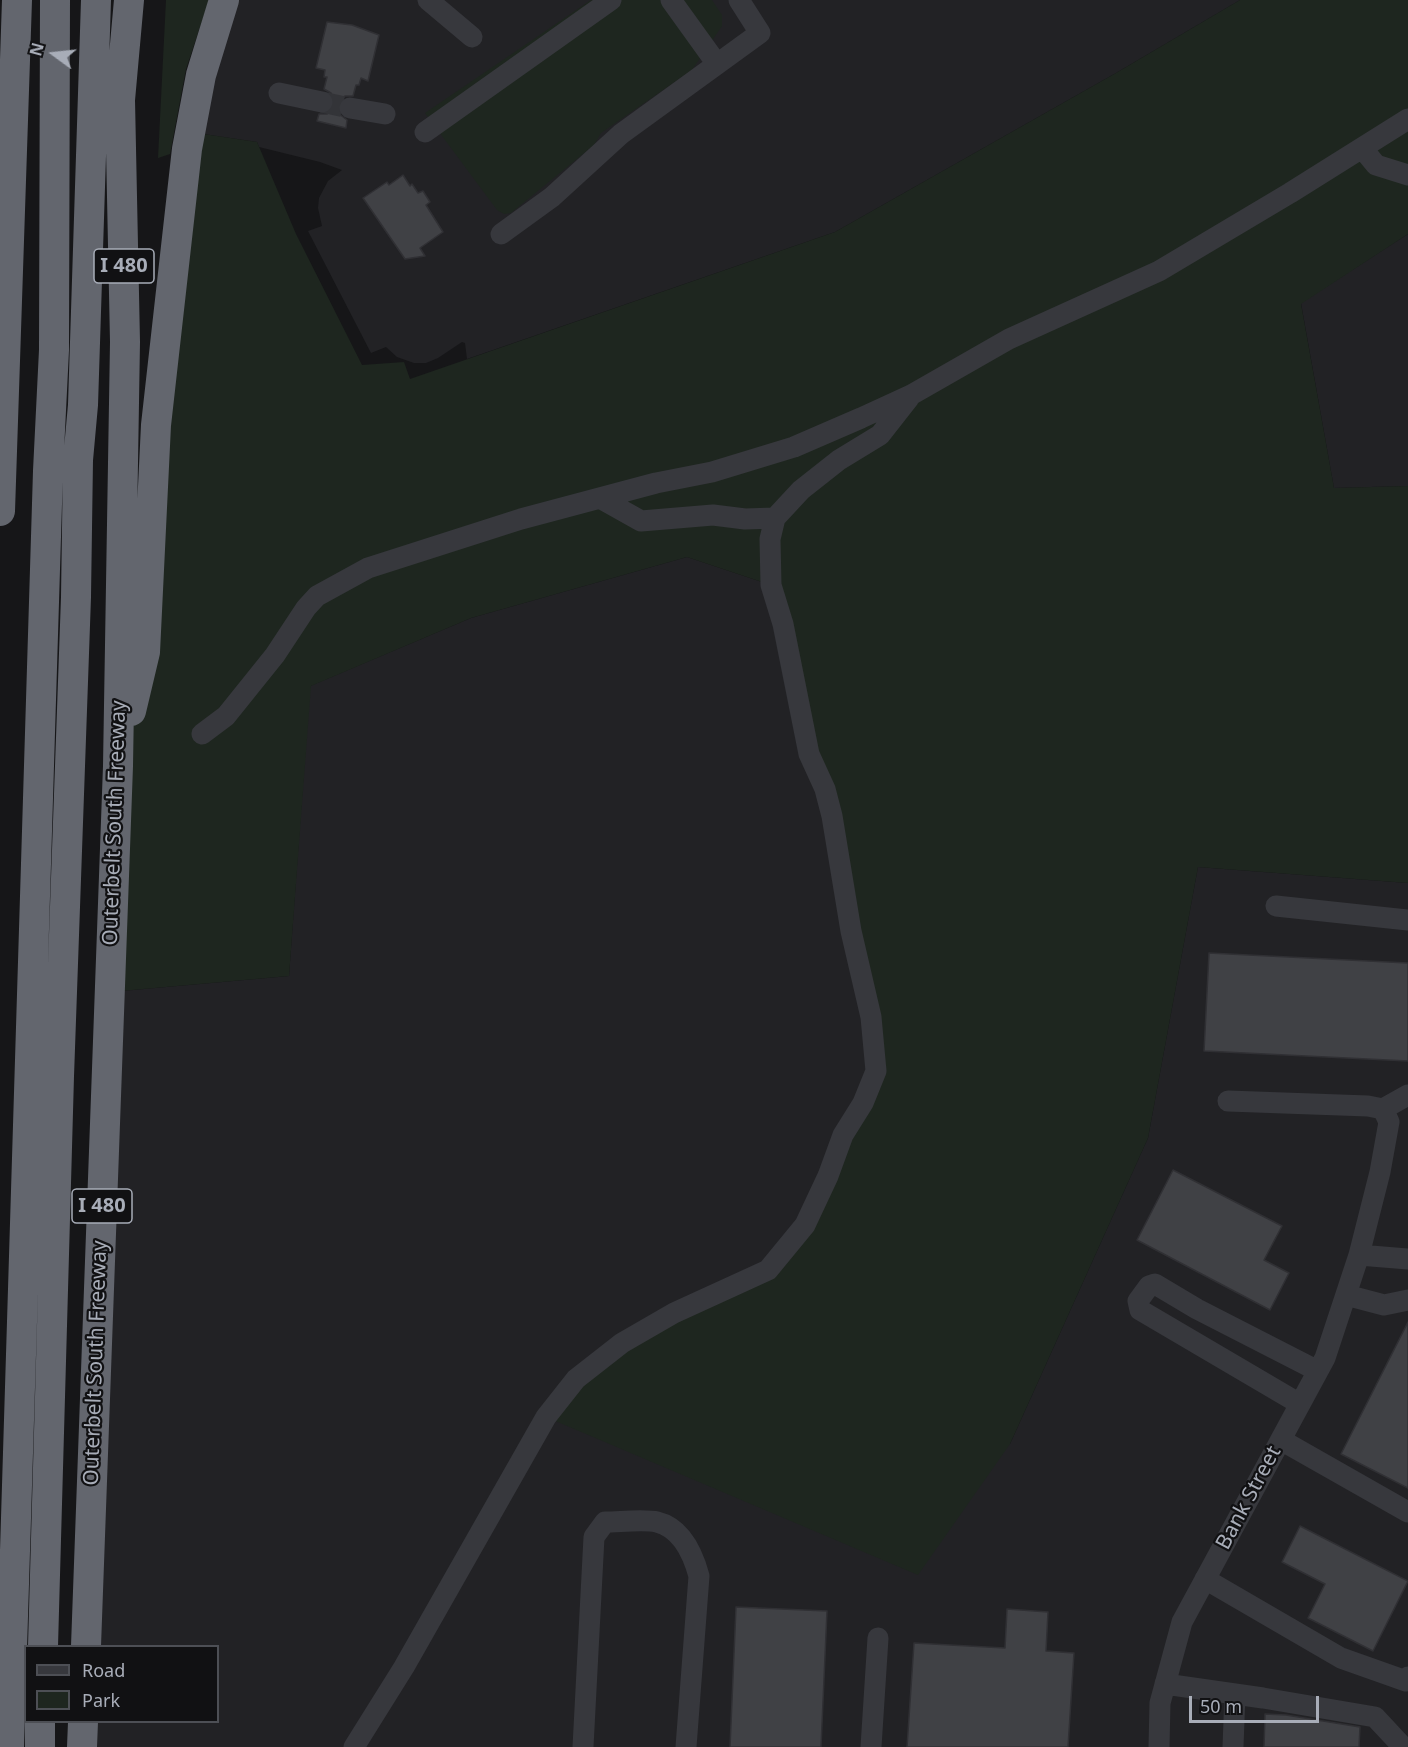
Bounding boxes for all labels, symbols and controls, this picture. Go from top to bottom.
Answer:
north arrow [24,24,84,84]
text: N [24,40,49,58]
road number: I 480 [94,249,154,283]
street label: Outerbelt South Freeway [98,700,132,946]
road number: I 480 [72,1189,132,1223]
street label: Outerbelt South Freeway [79,1240,113,1486]
street label: Bank Street [1211,1442,1287,1554]
legend [24,1645,219,1723]
text: Road [82,1658,125,1682]
scale bar [1192,1684,1322,1722]
text: Park [82,1688,120,1712]
text: 50 m [1200,1694,1242,1718]

